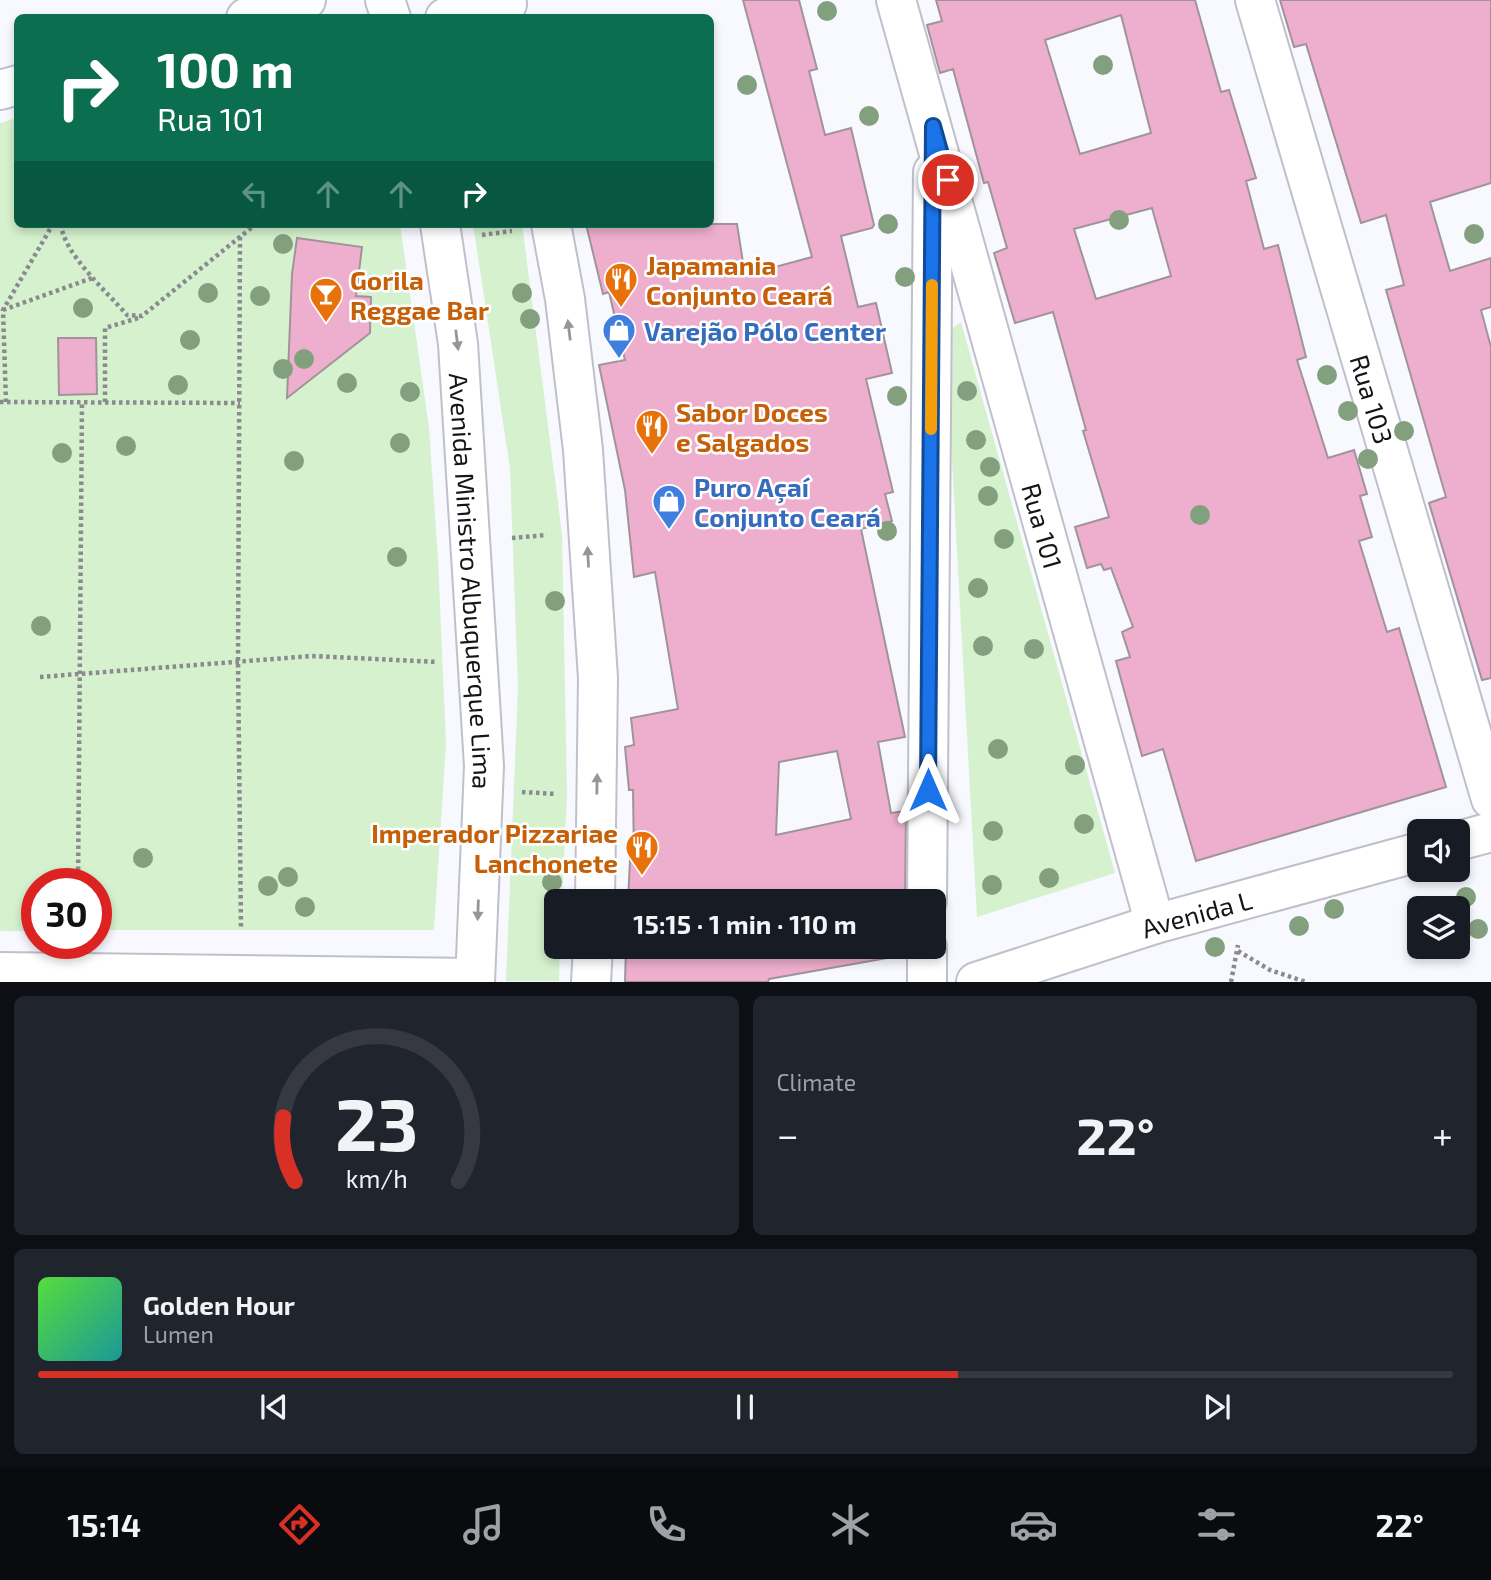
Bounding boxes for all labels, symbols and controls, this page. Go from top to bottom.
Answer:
text: 100 m [157,39,294,98]
icon: right [42,42,133,133]
text: Rua 101 [157,99,265,137]
pin [918,150,978,210]
icon: arrive [929,161,967,199]
icon: left [236,175,274,213]
icon: ahead [309,175,347,213]
icon: ahead [382,175,420,213]
icon: right [455,175,493,213]
place label: Japamania Conjunto Ceará [646,249,833,310]
restaurant icon: Japamania Conjunto Ceará [602,260,640,309]
place label: Gorila Reggae Bar [350,264,489,325]
bar icon: Gorila Reggae Bar [307,275,345,324]
shop icon: Varejão Pólo Center [600,311,638,360]
place label: Varejão Pólo Center [644,315,886,346]
one-way arrow [563,319,574,341]
one-way arrow [452,329,463,351]
street label: Rua 103 [1345,351,1401,447]
street label: Avenida Ministro Albuquerque Lima [444,372,500,790]
place label: Sabor Doces e Salgados [676,396,828,457]
restaurant icon: Sabor Doces e Salgados [633,407,671,456]
place label: Puro Açaí Conjunto Ceará [694,471,881,532]
street label: Rua 101 [1017,479,1070,572]
shop icon: Puro Açaí Conjunto Ceará [650,482,688,531]
one-way arrow [583,546,594,568]
position arrow [891,753,965,827]
one-way arrow [591,773,602,795]
place label: Imperador Pizzariae Lanchonete [371,817,618,878]
map controls [1407,819,1470,959]
button: sound [1407,819,1470,882]
restaurant icon: Imperador Pizzariae Lanchonete [623,828,661,877]
speed limit sign: 30 [21,868,112,959]
street label: Avenida L [1137,883,1255,943]
button: layers [1407,896,1470,959]
one-way arrow [473,899,484,921]
text: 15:15 · 1 min · 110 m [633,908,857,939]
text: Climate [777,1068,856,1096]
text: 23 [334,1079,418,1167]
text: 22° [1076,1103,1155,1165]
text: − [777,1111,799,1157]
text: + [1432,1111,1453,1157]
text: km/h [345,1163,407,1193]
text: Golden Hour [143,1289,295,1320]
text: Lumen [143,1320,214,1348]
icon: previous [255,1388,293,1426]
icon: pause [726,1388,764,1426]
icon: next [1198,1388,1236,1426]
icon: directions [275,1500,324,1549]
icon: music [459,1500,508,1549]
icon: phone [642,1500,691,1549]
icon: climate [826,1500,875,1549]
icon: car [1009,1500,1058,1549]
icon: filters [1192,1500,1241,1549]
text: 15:14 [67,1505,141,1543]
text: 22° [1376,1505,1424,1543]

